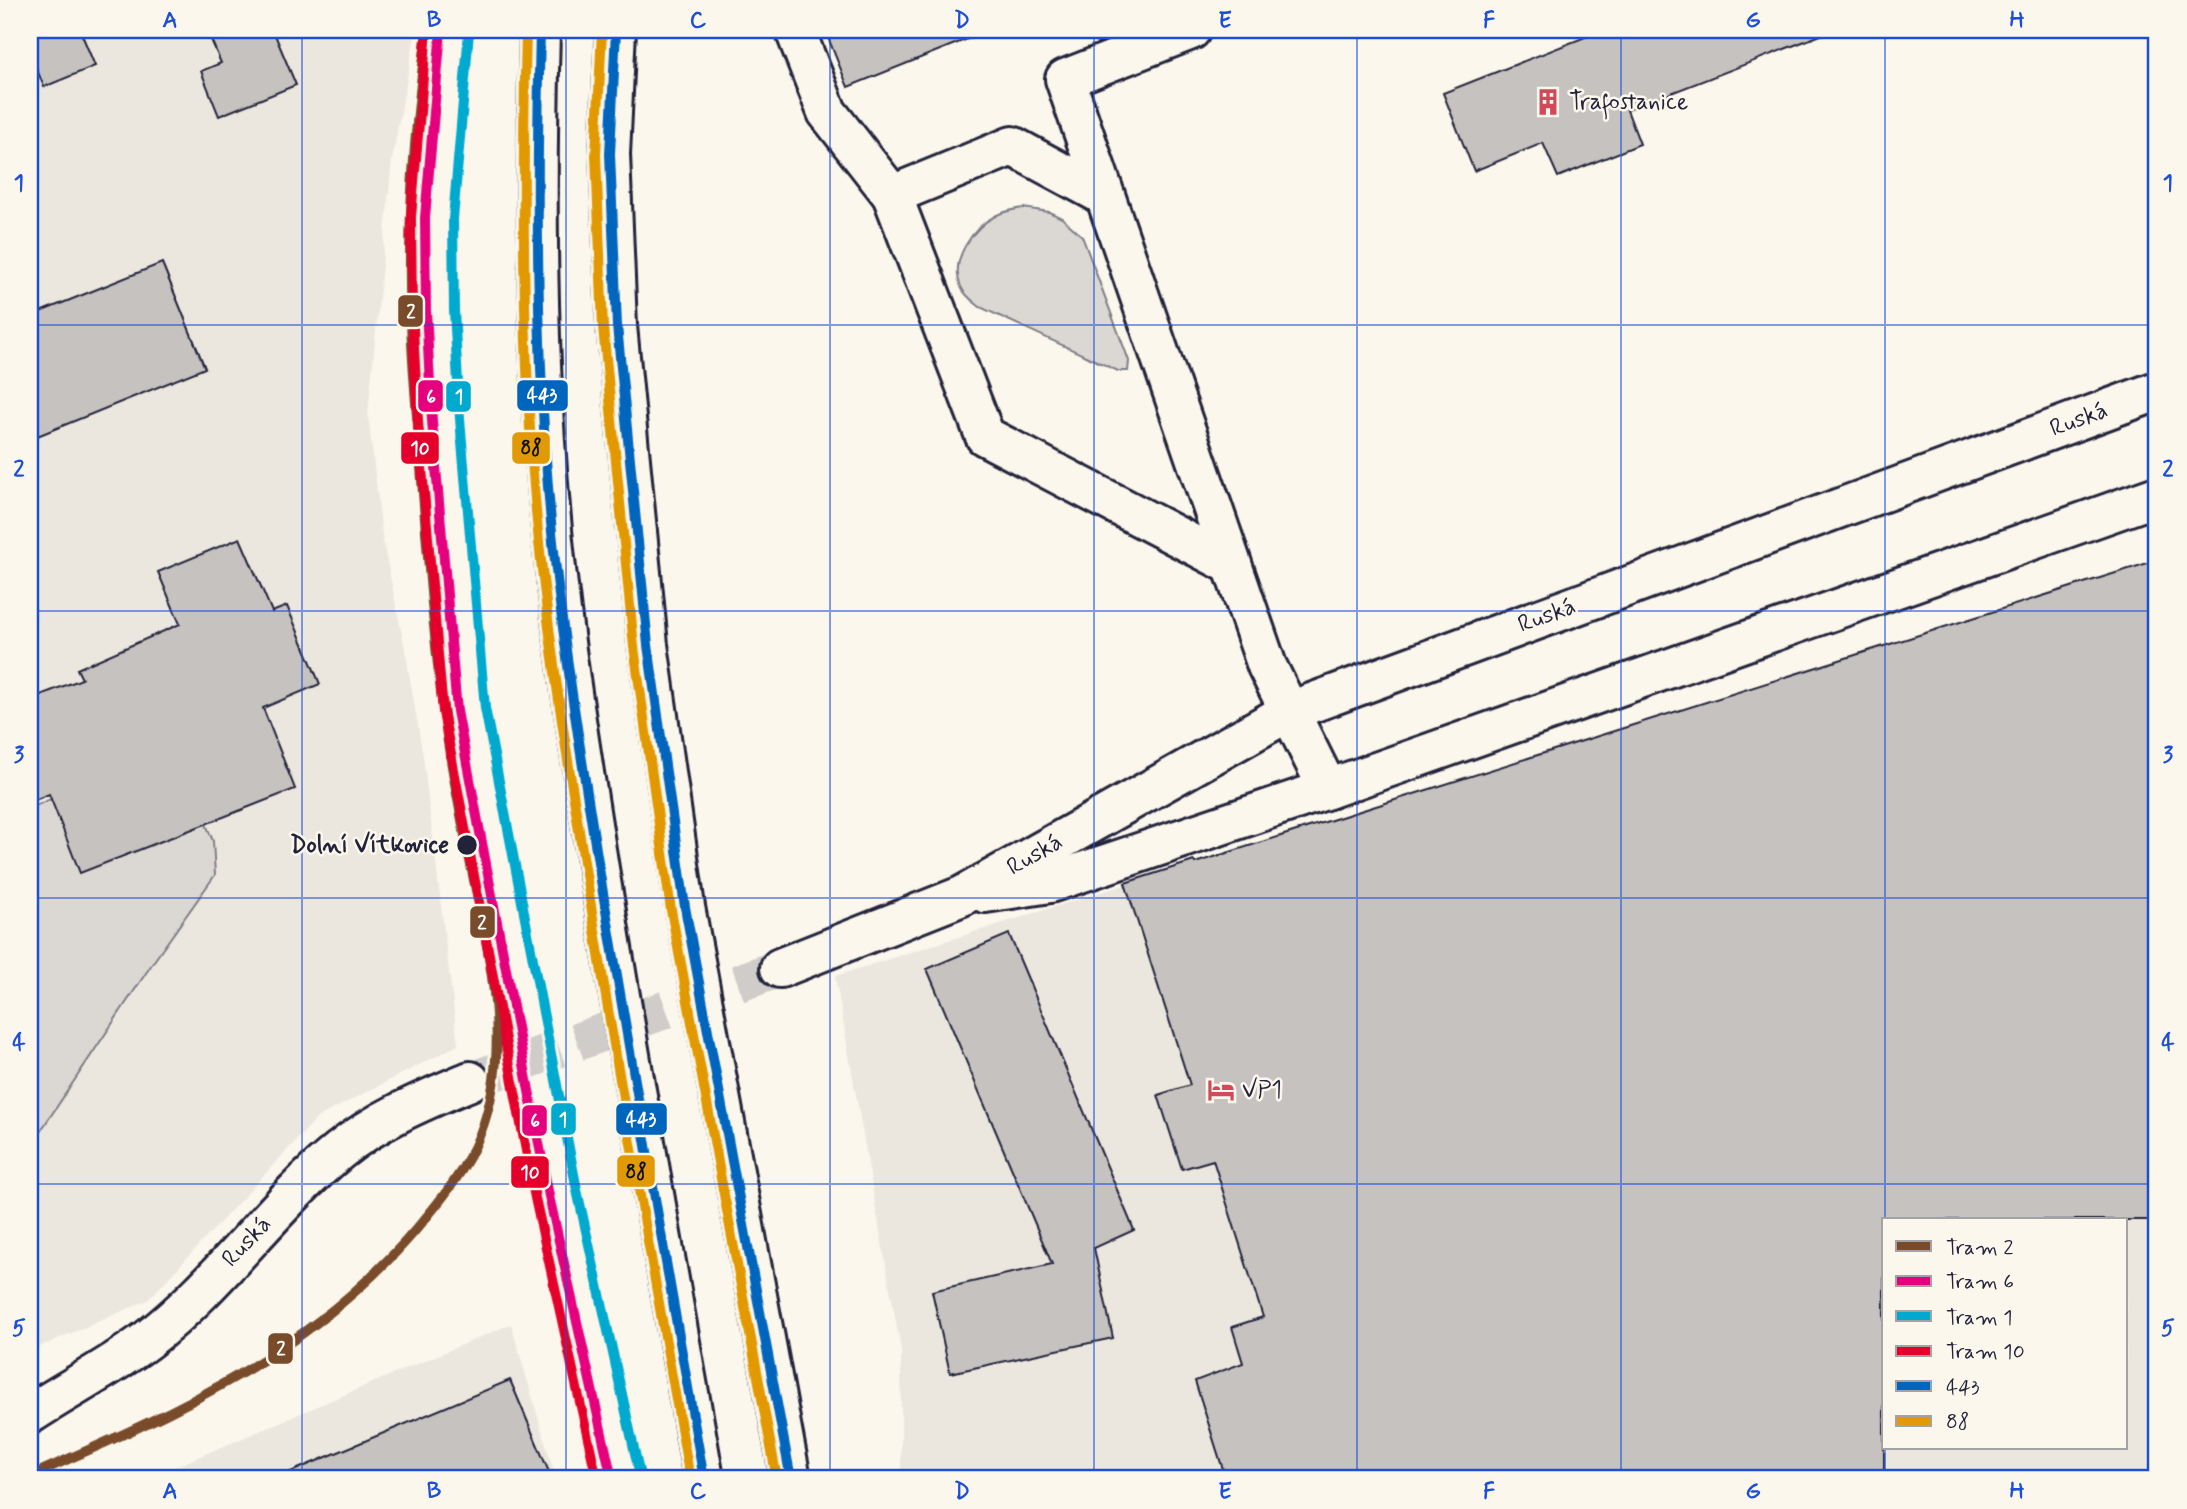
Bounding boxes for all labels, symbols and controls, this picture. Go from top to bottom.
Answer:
text: A [162,6,178,36]
text: B [427,6,442,36]
text: C [690,6,707,36]
text: D [954,6,970,36]
text: E [1218,6,1232,36]
text: F [1483,6,1495,36]
text: G [1745,6,1761,36]
text: H [2009,6,2025,36]
building icon: Trafostanice [1533,87,1563,117]
place label: Trafostanice [1569,87,1688,120]
text: 1 [14,169,24,199]
text: 1 [2163,169,2173,199]
line badge: 2 [397,294,424,328]
text: 2 [406,300,416,325]
line badge: 6 [417,379,444,413]
line badge: 443 [516,379,569,412]
line badge: 1 [445,380,472,413]
text: 443 [527,384,557,409]
text: 6 [426,385,436,410]
text: 1 [455,385,463,410]
street label: Ruská [2046,395,2112,445]
line badge: 10 [400,431,440,465]
line badge: 88 [511,431,551,465]
text: 88 [520,436,542,461]
text: 10 [410,437,430,462]
text: 2 [13,455,25,485]
text: 2 [2162,455,2174,485]
street label: Ruská [1514,591,1580,641]
text: 3 [14,741,25,771]
text: 3 [2163,741,2174,771]
street label: Ruská [1002,827,1068,883]
place label: Dolní Vítkovice [290,830,449,861]
marker: Dolní Vítkovice [455,833,479,857]
line badge: 2 [469,905,496,939]
text: 2 [477,911,487,936]
text: 4 [12,1028,26,1058]
text: 4 [2161,1028,2175,1058]
hotel icon: VP1 [1206,1075,1236,1105]
place label: VP1 [1242,1075,1282,1106]
line badge: 1 [550,1102,577,1136]
line badge: 443 [615,1102,668,1136]
line badge: 6 [521,1104,548,1137]
text: 1 [559,1108,567,1133]
text: 443 [626,1108,656,1133]
text: 6 [530,1109,540,1134]
line badge: 88 [616,1154,656,1188]
line badge: 10 [510,1155,550,1189]
text: 88 [625,1160,647,1185]
text: 10 [520,1161,540,1186]
street label: Ruská [215,1210,279,1274]
legend [1882,1218,2128,1450]
text: Tram 2 [1946,1234,2014,1262]
text: Tram 6 [1946,1268,2014,1296]
text: Tram 1 [1946,1304,2013,1332]
text: 5 [12,1314,26,1344]
text: 5 [2161,1314,2175,1344]
line badge: 2 [267,1332,294,1365]
text: 2 [276,1337,286,1362]
text: Tram 10 [1946,1338,2025,1366]
text: 443 [1946,1374,1980,1402]
text: 88 [1946,1408,1969,1436]
text: A [162,1477,178,1507]
text: B [427,1477,442,1507]
text: C [690,1477,707,1507]
text: D [954,1477,970,1507]
text: E [1218,1477,1232,1507]
text: F [1483,1477,1495,1507]
text: G [1745,1477,1761,1507]
text: H [2009,1477,2025,1507]

